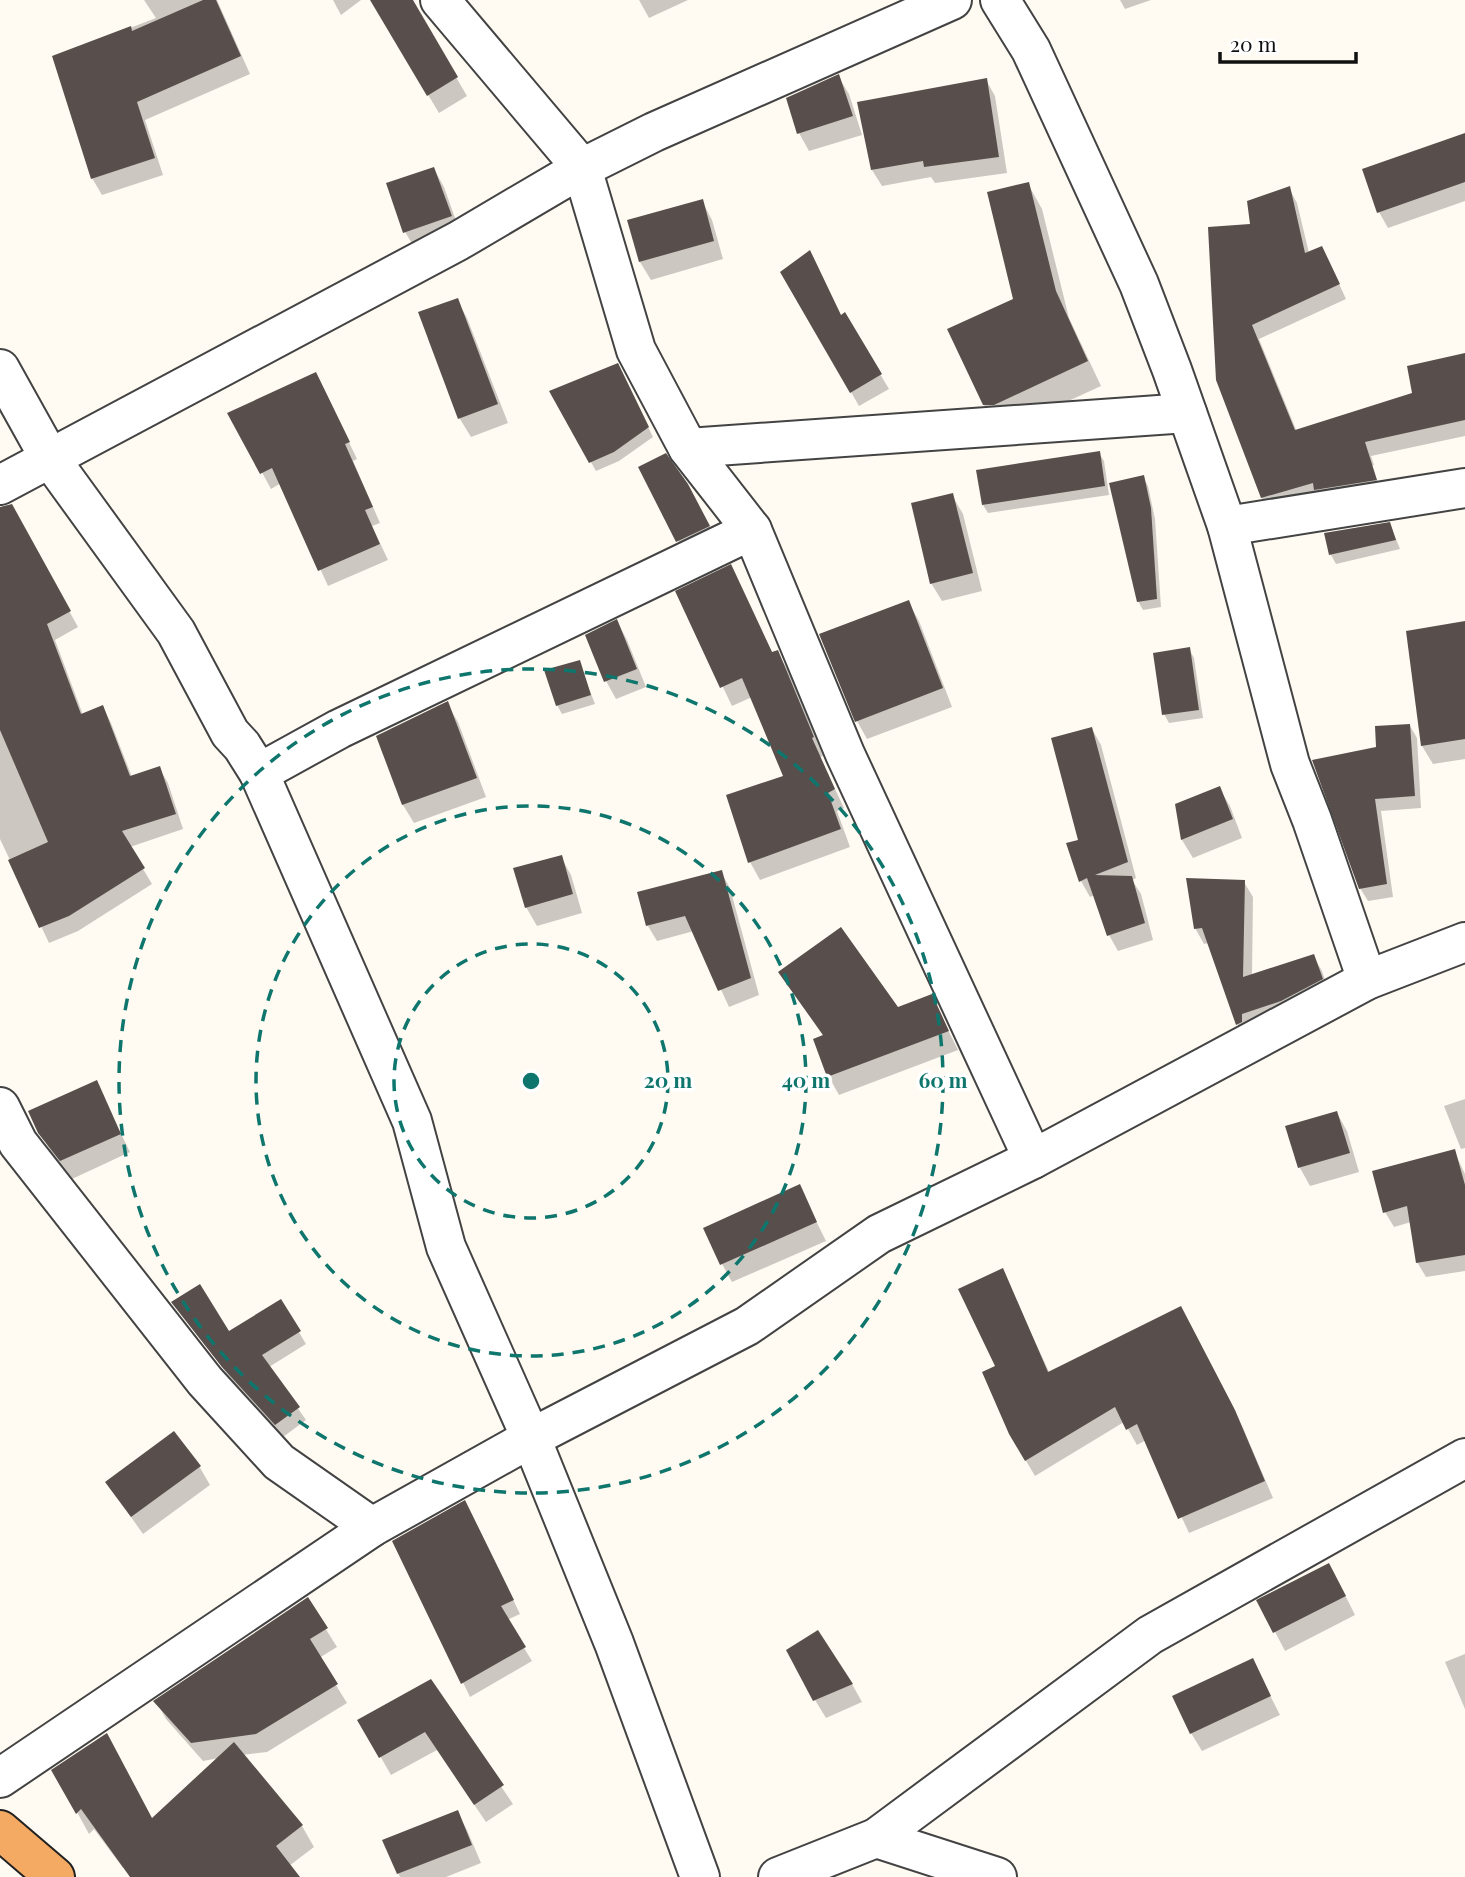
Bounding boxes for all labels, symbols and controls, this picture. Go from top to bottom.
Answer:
scale bar [1220,21,1356,65]
text: 20 m [1230,29,1277,57]
text: 20 m [644,1065,692,1093]
text: 40 m [782,1065,830,1093]
text: 60 m [918,1065,968,1093]
centre of rings [519,1069,543,1093]

